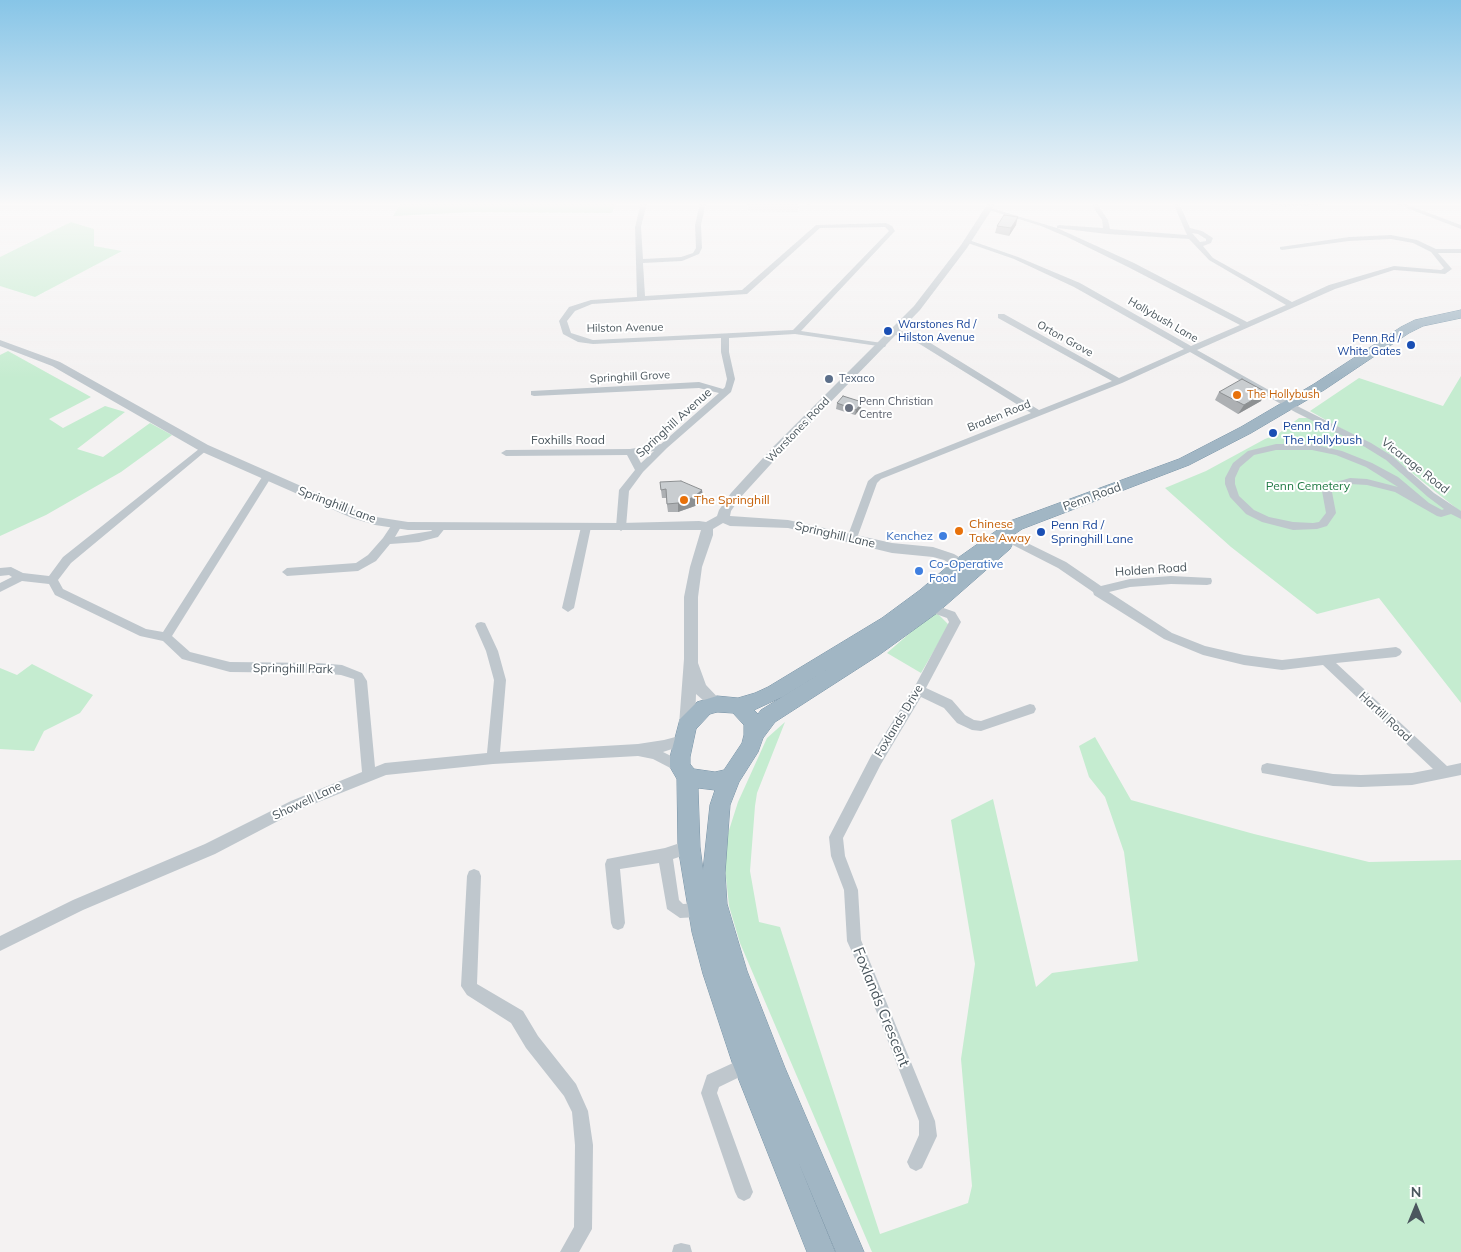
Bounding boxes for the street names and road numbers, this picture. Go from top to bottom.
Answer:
street label: Hollybush Lane [1126,295,1200,345]
street label: Orton Grove [1035,318,1095,360]
street label: Hilston Avenue [587,321,663,335]
street label: Springhill Grove [590,368,670,386]
street label: Springhill Avenue [633,385,715,461]
street label: Warstones Road [764,395,832,465]
street label: Braden Road [966,397,1032,435]
street label: Foxhills Road [531,433,605,447]
street label: Vicarage Road [1378,435,1452,497]
street label: Penn Road [1061,480,1123,514]
street label: Springhill Lane [296,484,378,526]
street label: Springhill Lane [793,519,877,551]
street label: Holden Road [1114,560,1188,580]
street label: Springhill Park [253,661,333,677]
street label: Foxlands Drive [872,682,926,760]
street label: Hartill Road [1356,689,1414,745]
street label: Showell Lane [270,779,344,823]
street label: Foxlands Crescent [849,945,913,1069]

